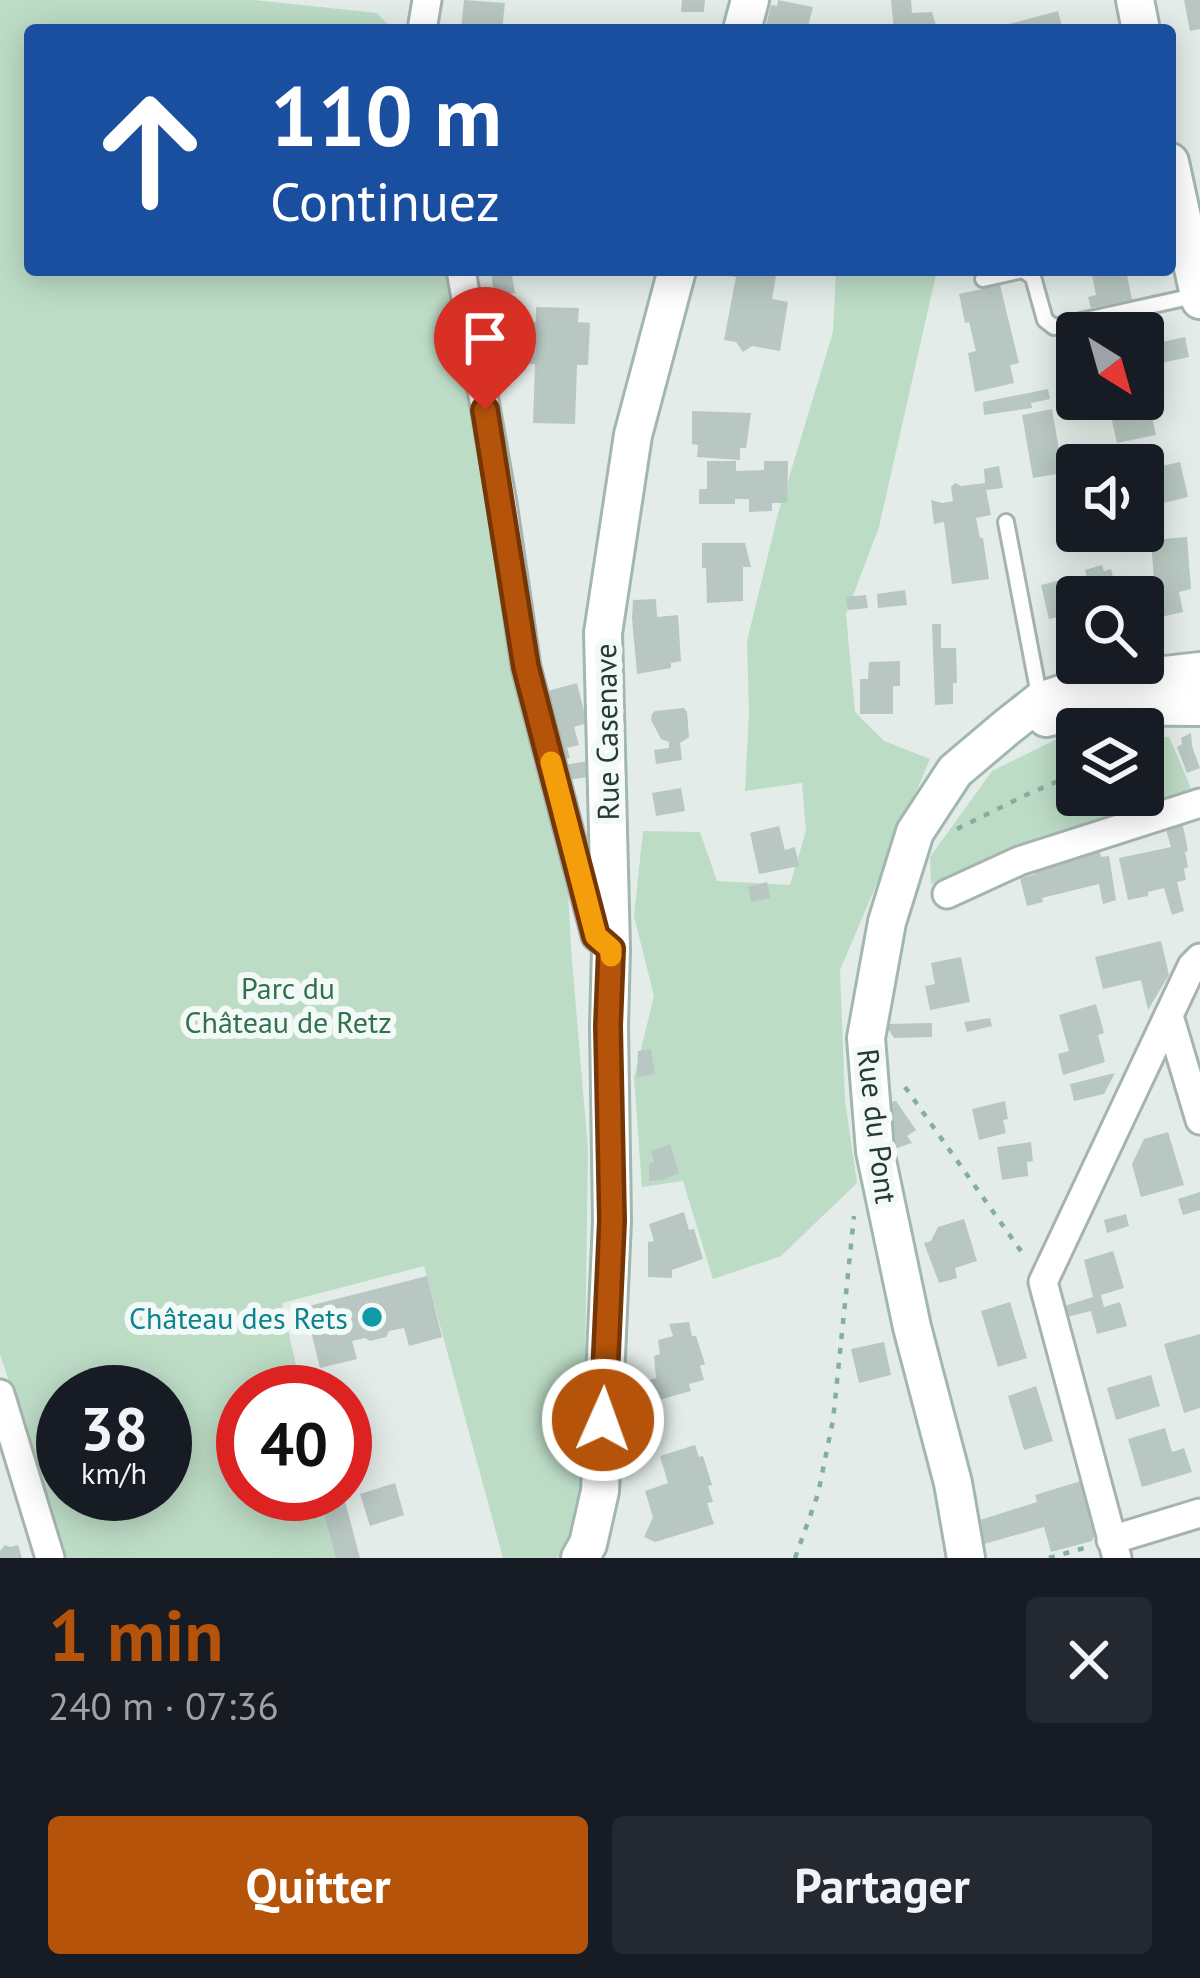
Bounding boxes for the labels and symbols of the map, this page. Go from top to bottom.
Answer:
pin [434,287,536,410]
north arrow [1056,312,1164,420]
street label: Rue Casenave [585,643,627,821]
park label: Parc du Château de Retz [184,968,392,1041]
street label: Rue du Pont [849,1046,907,1206]
place label: Château des Rets [129,1298,348,1337]
marker: Château des Rets [359,1304,385,1330]
position arrow [540,1357,666,1483]
speed limit sign: 40 [216,1365,372,1521]

